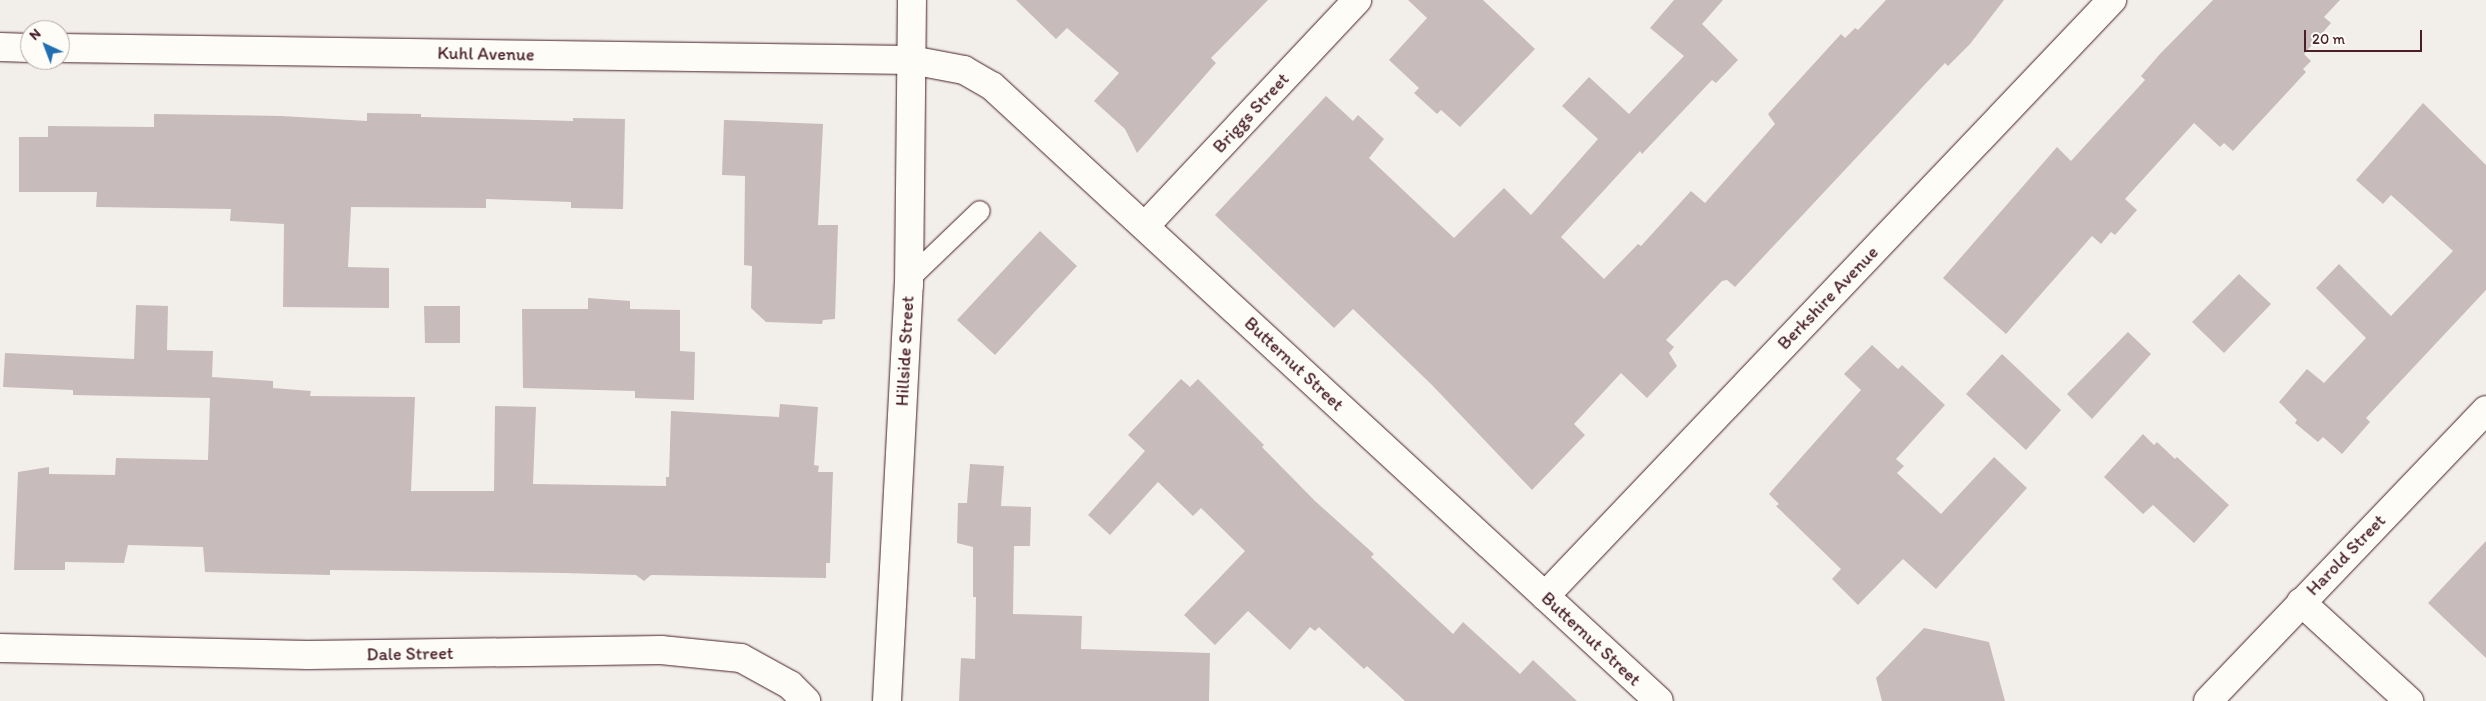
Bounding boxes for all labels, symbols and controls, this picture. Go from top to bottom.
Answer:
north arrow [20,20,70,70]
scale bar [2306,20,2424,52]
text: N [26,25,44,44]
text: 20 m [2312,30,2345,48]
street label: Kuhl Avenue [438,42,534,66]
street label: Briggs Street [1209,69,1293,157]
street label: Berkshire Avenue [1773,242,1883,354]
street label: Hillside Street [891,295,919,407]
street label: Butternut Street [1240,312,1348,416]
street label: Harold Street [2302,510,2390,600]
street label: Butternut Street [1537,587,1645,691]
street label: Dale Street [367,642,453,666]

